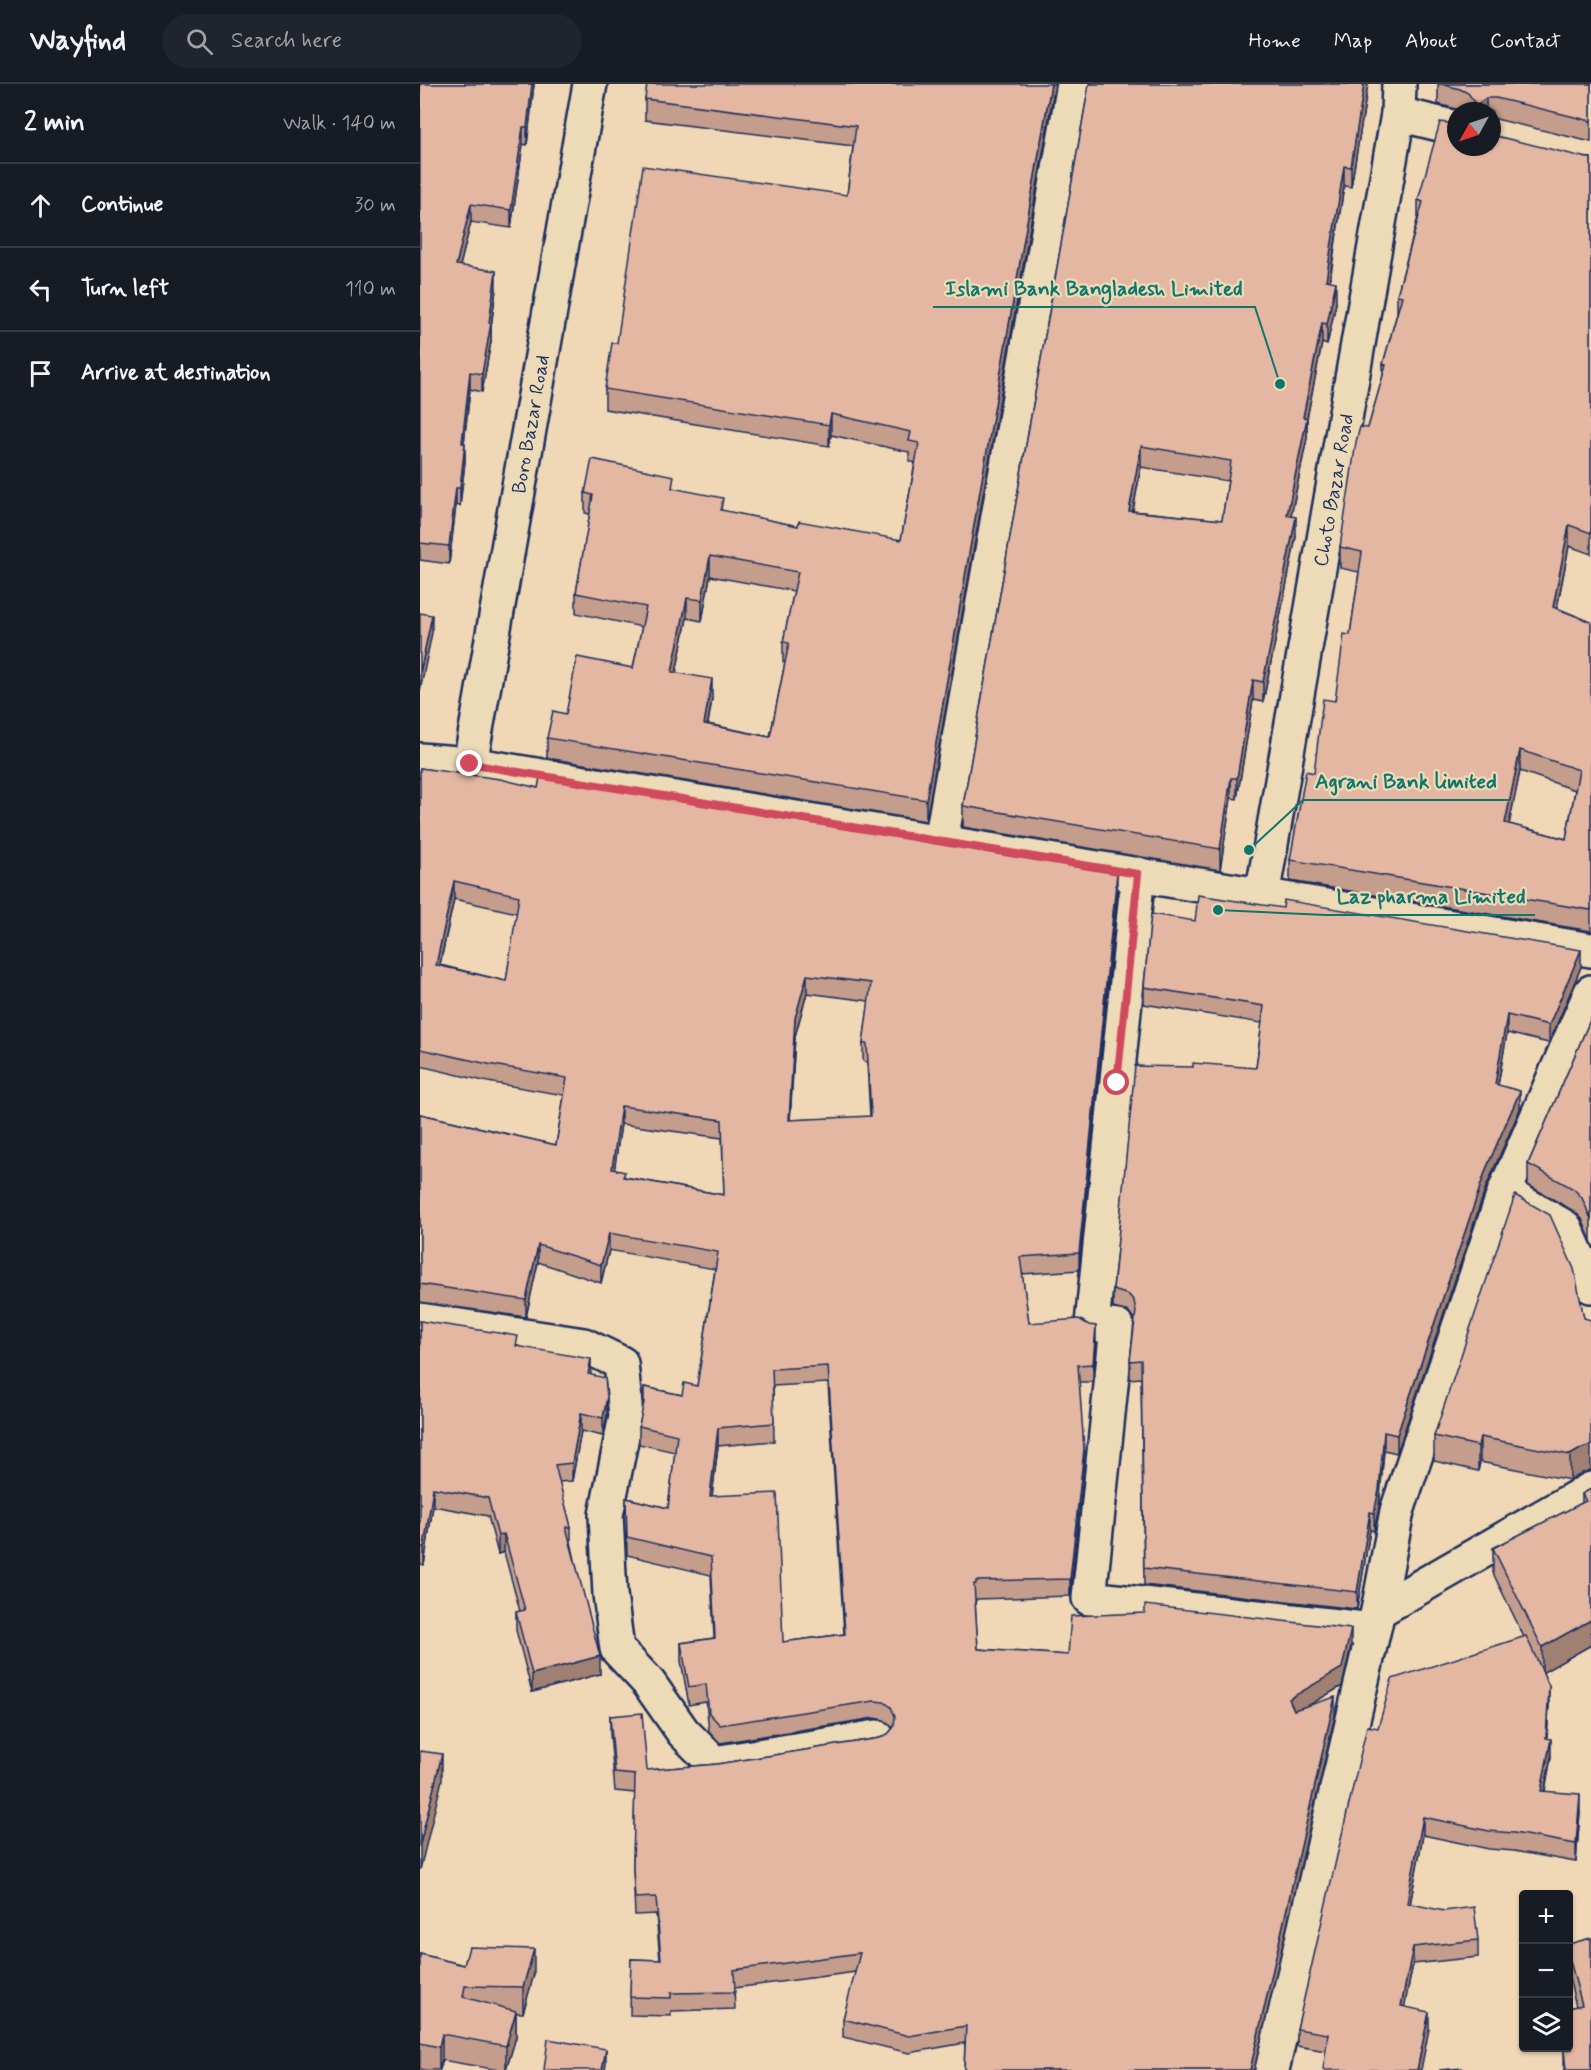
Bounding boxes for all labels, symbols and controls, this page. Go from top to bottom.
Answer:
search box [162,14,582,68]
text: Wayfind [30,23,126,60]
icon: search [183,25,216,58]
text: Search here [231,27,342,55]
text: Home [1249,27,1301,55]
text: Map [1334,27,1372,55]
text: About [1405,27,1457,55]
text: Contact [1490,27,1561,55]
north arrow [1447,102,1501,156]
text: 2 min [24,106,85,140]
text: Walk · 140 m [283,110,396,137]
icon: ahead [24,189,57,222]
text: Continue [81,191,163,219]
text: 30 m [354,192,396,219]
callout: Islami Bank Bangladesh Limited [933,268,1255,307]
icon: left [24,273,57,306]
text: Turn left [81,275,169,303]
text: Islami Bank Bangladesh Limited [945,275,1243,305]
text: 110 m [345,276,396,303]
street label: Boro Bazar Road [506,353,557,496]
icon: arrive [24,357,57,390]
text: Arrive at destination [81,359,271,387]
street label: Choto Bazar Road [1308,412,1361,569]
route end [456,750,482,776]
callout: Agrani Bank limited [1303,761,1509,800]
text: Agrani Bank limited [1315,768,1497,796]
callout: Laz pharma Limited [1326,876,1535,915]
text: Laz pharma Limited [1336,883,1526,911]
route start [1103,1069,1129,1095]
map controls [1519,1890,1573,2052]
button: + [1519,1890,1573,1944]
button: − [1519,1944,1573,1998]
button: layers [1519,1998,1573,2052]

